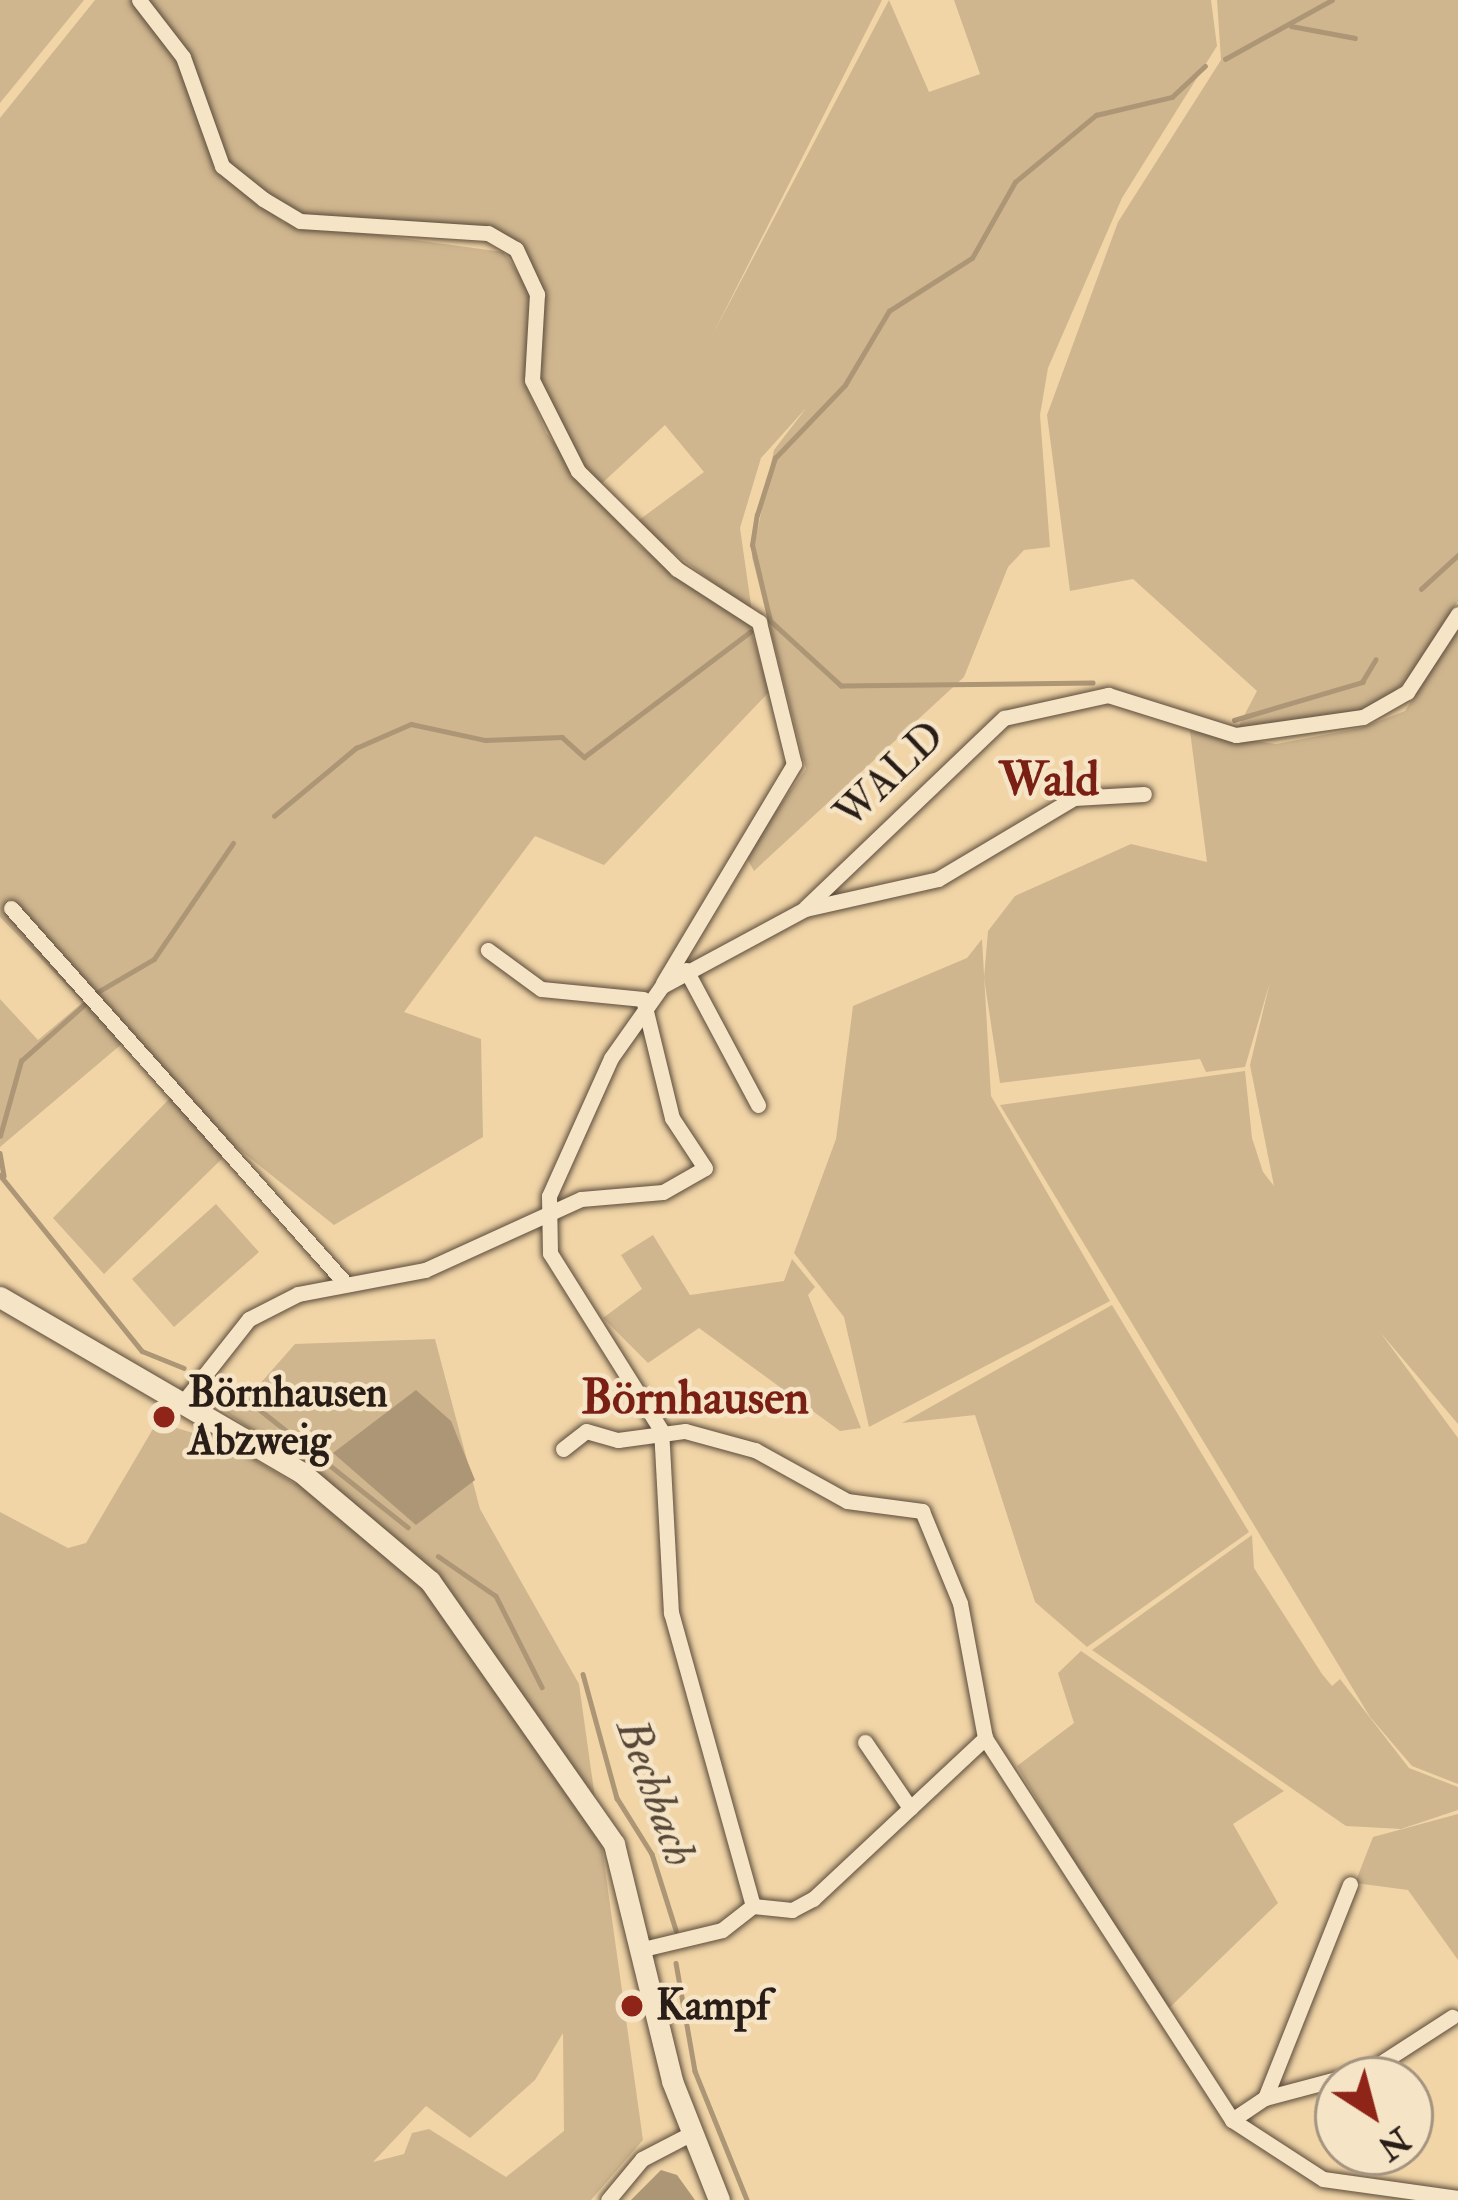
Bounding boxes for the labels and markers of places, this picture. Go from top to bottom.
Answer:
place label: Börnhausen Abzweig [188,1368,388,1466]
marker: Börnhausen Abzweig [151,1404,177,1430]
place label: Kampf [656,1981,770,2031]
marker: Kampf [619,1993,645,2019]

